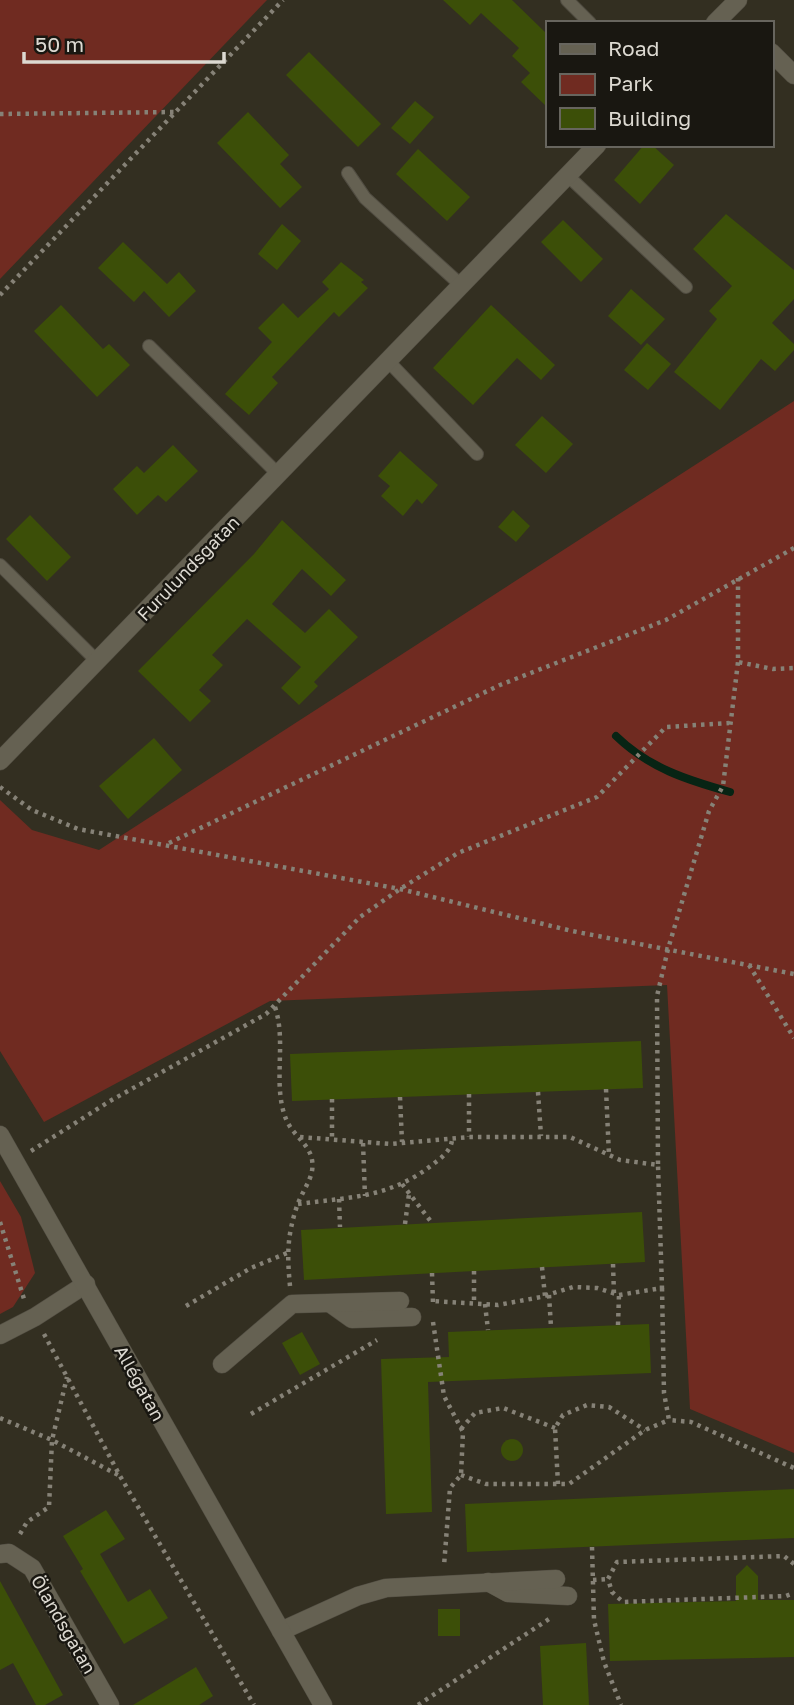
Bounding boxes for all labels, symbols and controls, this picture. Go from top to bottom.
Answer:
scale bar [24,21,224,65]
legend [546,21,773,147]
text: 50 m [35,31,84,57]
text: Road [608,35,659,61]
text: Park [608,70,654,96]
text: Building [608,105,691,131]
street label: Furulundsgatan [132,511,244,625]
street label: Allégatan [110,1341,170,1425]
street label: Ölandsgatan [27,1571,101,1677]

